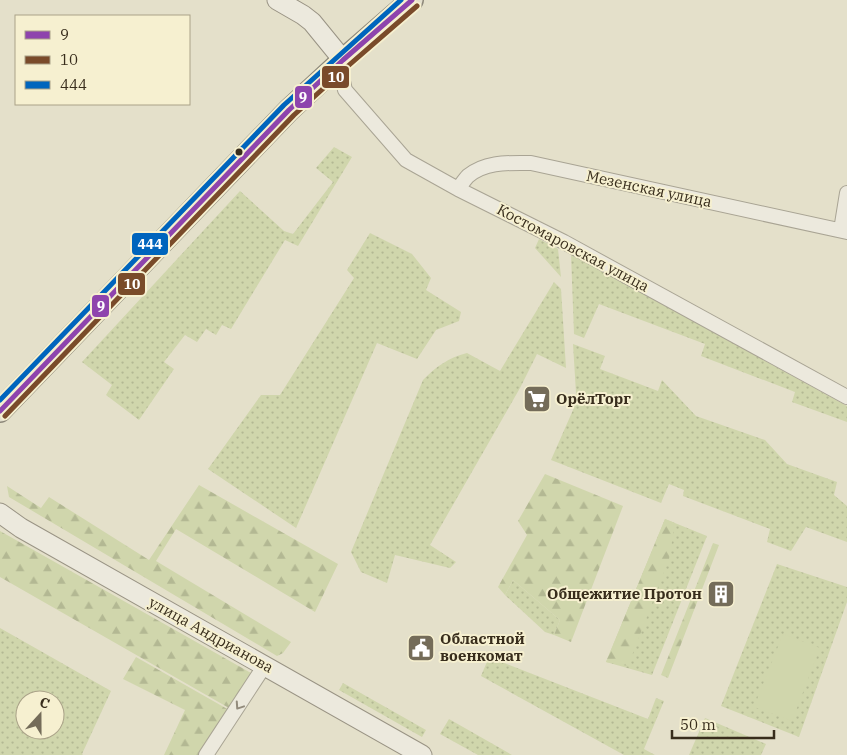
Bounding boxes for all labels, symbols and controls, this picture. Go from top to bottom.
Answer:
legend [15,15,190,105]
text: 9 [60,25,69,44]
text: 10 [60,50,78,69]
line badge: 10 [321,65,350,89]
text: 10 [328,68,344,86]
text: 444 [60,75,87,94]
line badge: 9 [294,85,313,109]
text: 9 [299,88,307,106]
unlabelled marker [234,147,244,157]
street label: Мезенская улица [585,166,714,211]
street label: Костомаровская улица [494,199,653,296]
line badge: 444 [131,232,169,256]
text: 444 [137,235,163,253]
line badge: 10 [117,272,146,296]
text: 10 [124,275,140,293]
line badge: 9 [91,294,110,318]
text: 9 [97,297,105,315]
supermarket icon: ОрёлТорг [522,384,552,414]
place label: ОрёлТорг [556,389,631,408]
building icon: Общежитие Протон [706,579,736,609]
place label: Общежитие Протон [547,584,702,603]
street label: улица Андрианова [146,592,277,677]
place label: Областной военкомат [440,629,525,665]
public building icon: Областной военкомат [406,633,436,663]
north arrow [15,690,65,740]
text: С [37,693,52,713]
one-way arrow [236,701,245,710]
scale bar [672,708,774,740]
text: 50 m [680,715,716,734]

